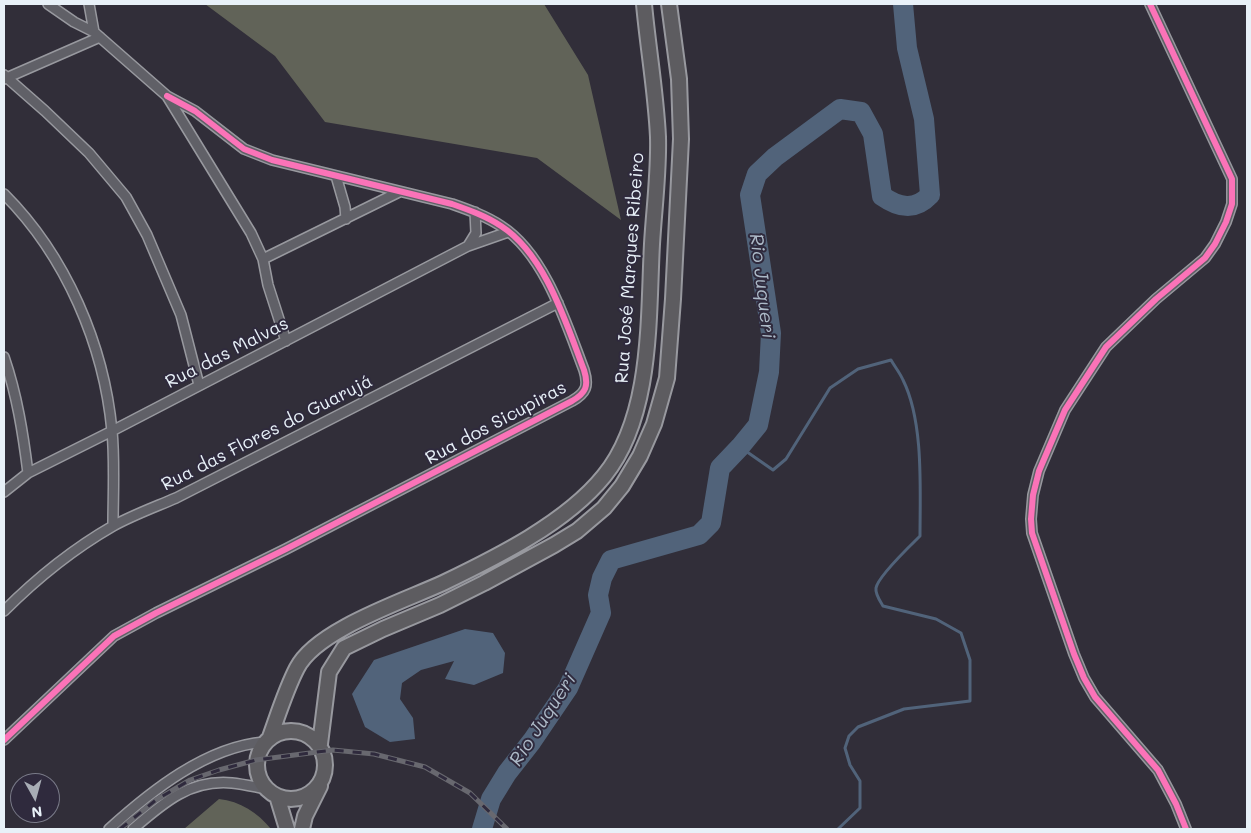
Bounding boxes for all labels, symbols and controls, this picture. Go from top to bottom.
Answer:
street label: Rua José Marques Ribeiro [611,152,649,384]
water label: Rio Juqueri [744,232,780,340]
street label: Rua das Malvas [162,313,292,393]
street label: Rua das Flores do Guarujá [158,370,376,496]
street label: Rua dos Sicupiras [422,377,570,469]
water label: Rio Juqueri [505,669,581,771]
north arrow [10,773,60,823]
text: N [30,802,43,822]

